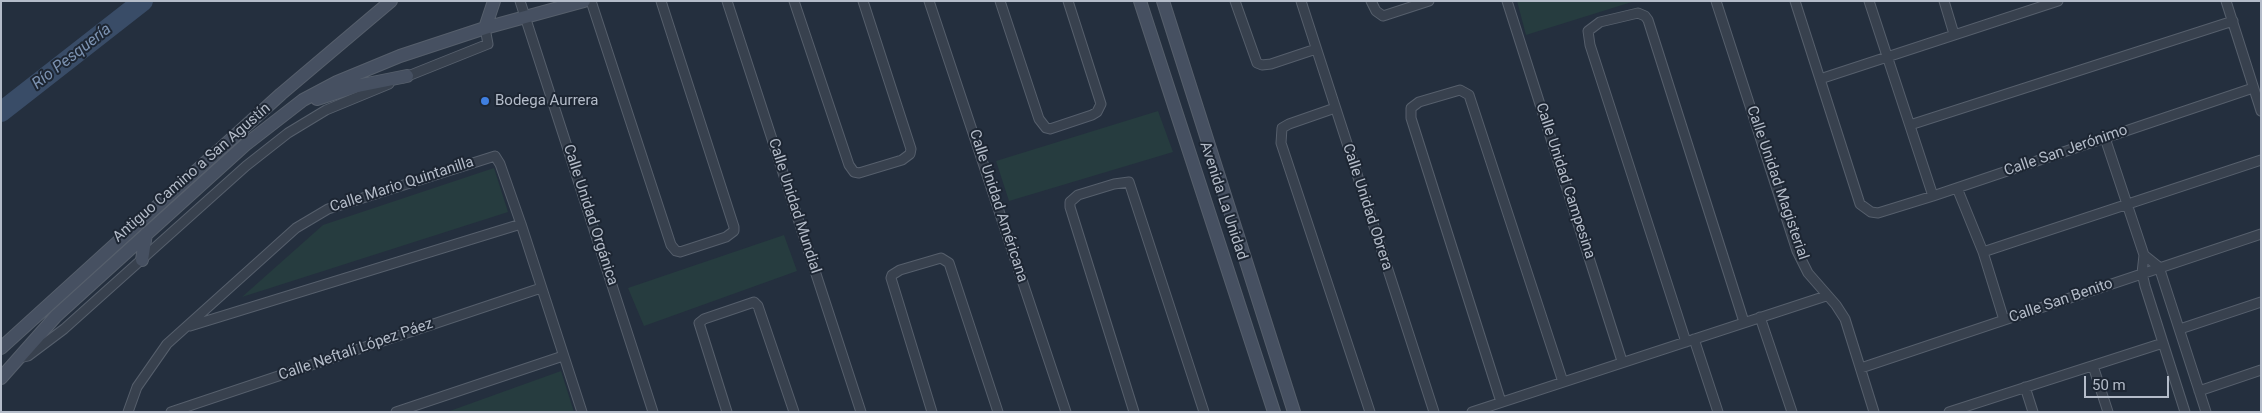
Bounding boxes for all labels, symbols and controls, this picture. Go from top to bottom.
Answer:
water label: Río Pesquería [29,20,115,94]
place label: Bodega Aurrera [495,92,599,110]
marker: Bodega Aurrera [479,95,491,107]
street label: Antiguo Camino a San Agustín [110,100,274,246]
street label: Calle Unidad Campesina [1531,101,1599,261]
street label: Calle Unidad Magisterial [1742,104,1812,262]
street label: Calle San Jerónimo [2002,121,2130,181]
street label: Calle Unidad Américana [965,127,1031,285]
street label: Calle Unidad Mundial [764,136,824,276]
street label: Avenida La Unidad [1195,139,1251,263]
street label: Calle Unidad Obrera [1338,141,1396,273]
street label: Calle Unidad Orgánica [559,142,621,288]
street label: Calle Mario Quintanilla [328,153,476,217]
street label: Calle San Benito [2007,275,2115,327]
street label: Calle Neftalí López Páez [276,315,436,385]
scale bar [2087,366,2172,398]
text: 50 m [2092,376,2126,394]

